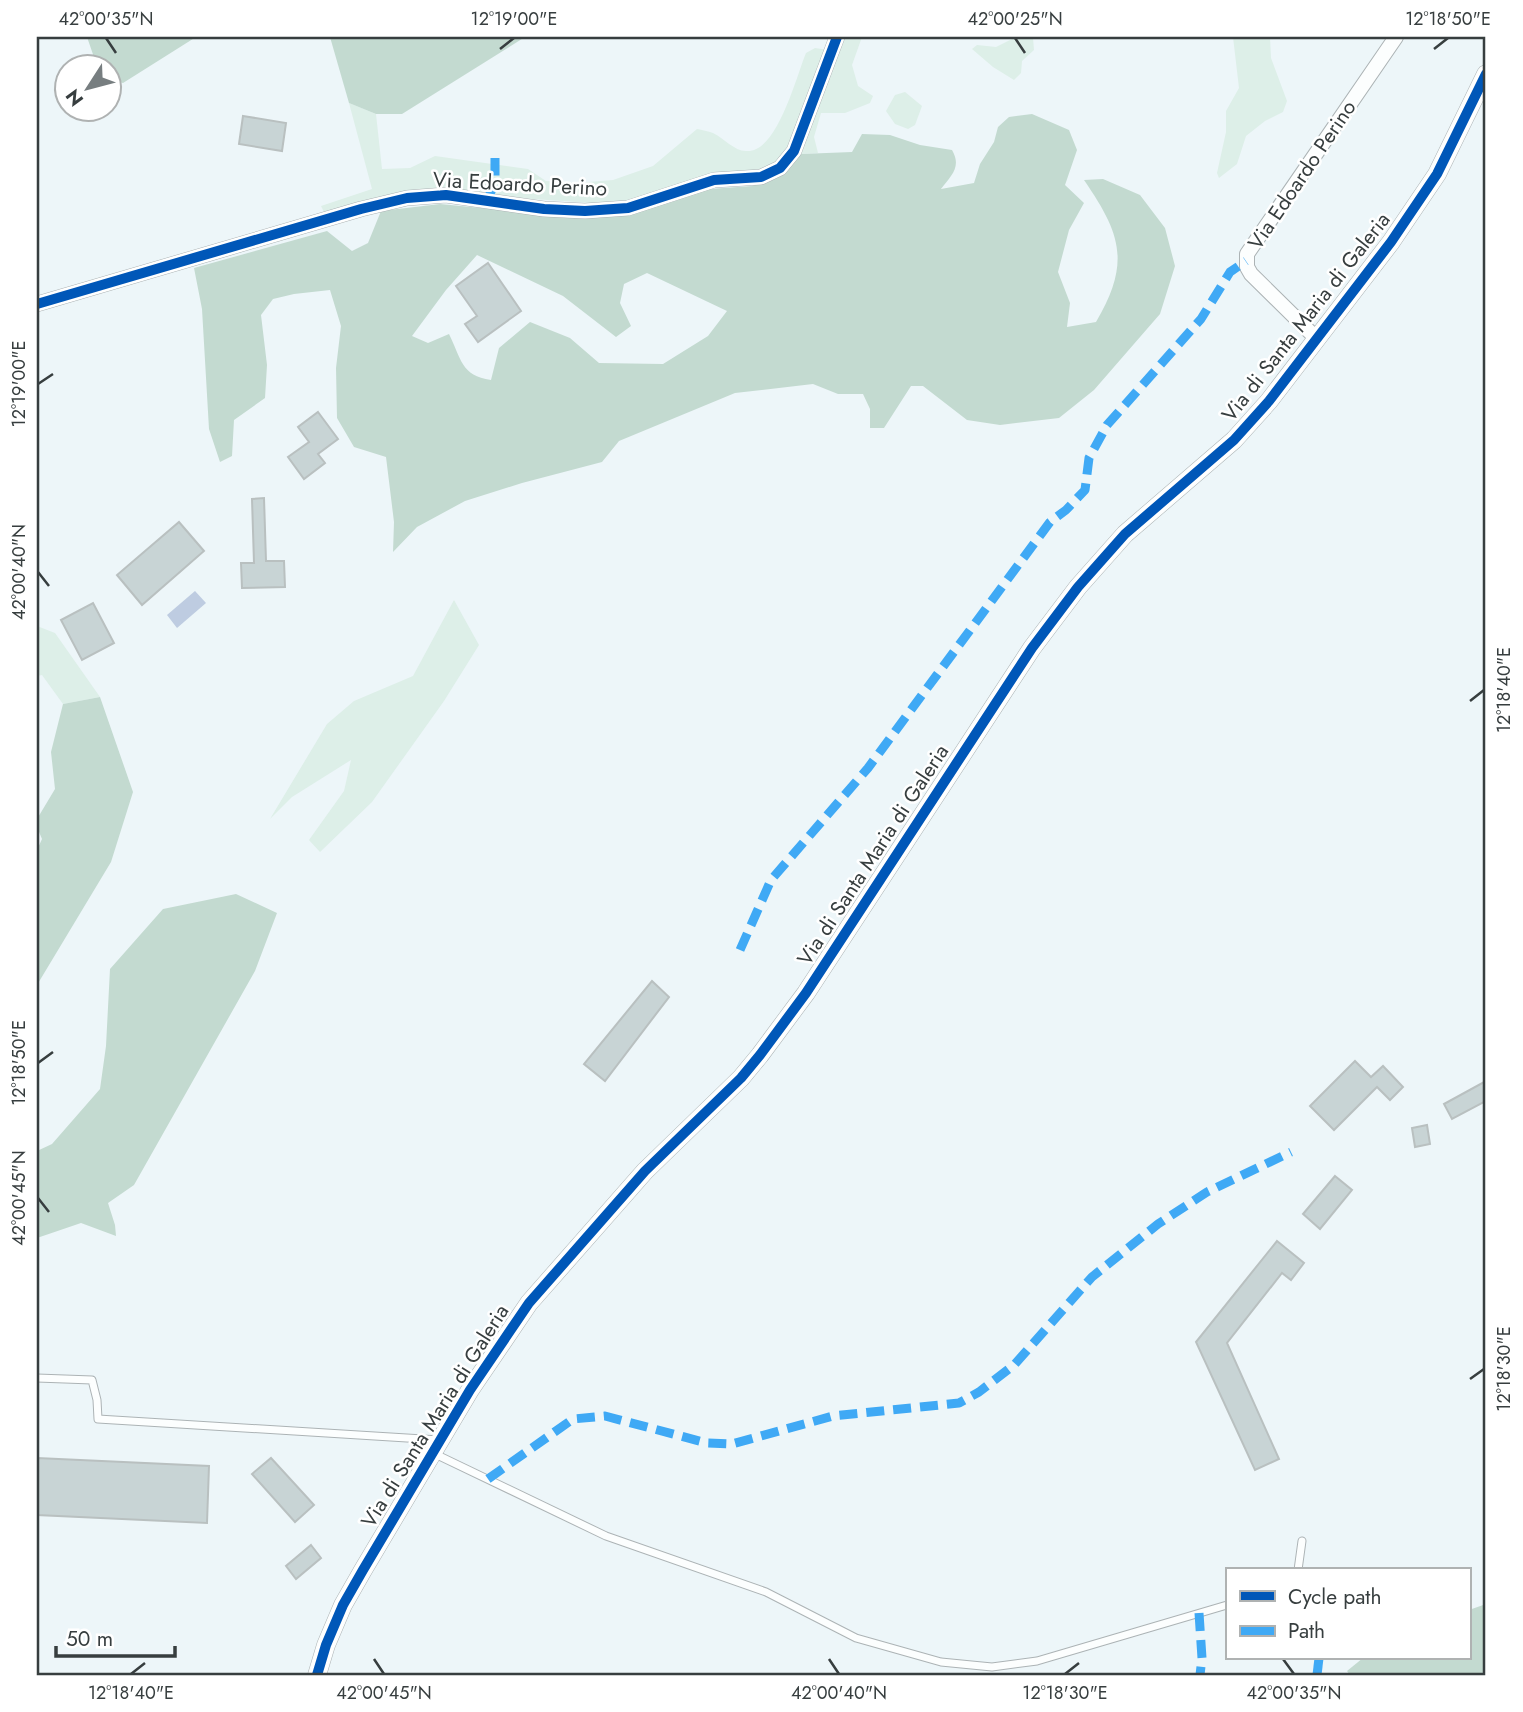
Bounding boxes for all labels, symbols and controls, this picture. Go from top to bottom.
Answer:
text: 42°00'35"N [59,6,153,32]
text: 12°19'00"E [471,6,557,32]
text: 42°00'25"N [967,6,1063,32]
text: 12°18'50"E [1405,6,1491,32]
north arrow [52,52,122,122]
text: N [59,84,90,112]
street label: Via Edoardo Perino [1241,94,1363,256]
street label: Via Edoardo Perino [432,164,608,204]
street label: Via di Santa Maria di Galeria [1215,206,1397,428]
text: 12°19'00"E [6,341,32,427]
text: 42°00'40"N [6,524,32,620]
text: 12°18'40"E [1491,647,1517,733]
street label: Via di Santa Maria di Galeria [790,739,956,971]
text: 12°18'50"E [6,1020,32,1106]
text: 42°00'45"N [6,1150,32,1246]
street label: Via di Santa Maria di Galeria [354,1299,516,1533]
text: 12°18'30"E [1491,1326,1517,1412]
legend [1226,1568,1470,1660]
text: Cycle path [1288,1582,1381,1612]
scale bar [56,1614,175,1658]
text: Path [1288,1616,1325,1646]
text: 50 m [66,1624,113,1654]
text: 12°18'40"E [88,1680,174,1706]
text: 42°00'45"N [336,1680,432,1706]
text: 42°00'40"N [791,1680,887,1706]
text: 12°18'30"E [1022,1680,1108,1706]
text: 42°00'35"N [1247,1680,1341,1706]

